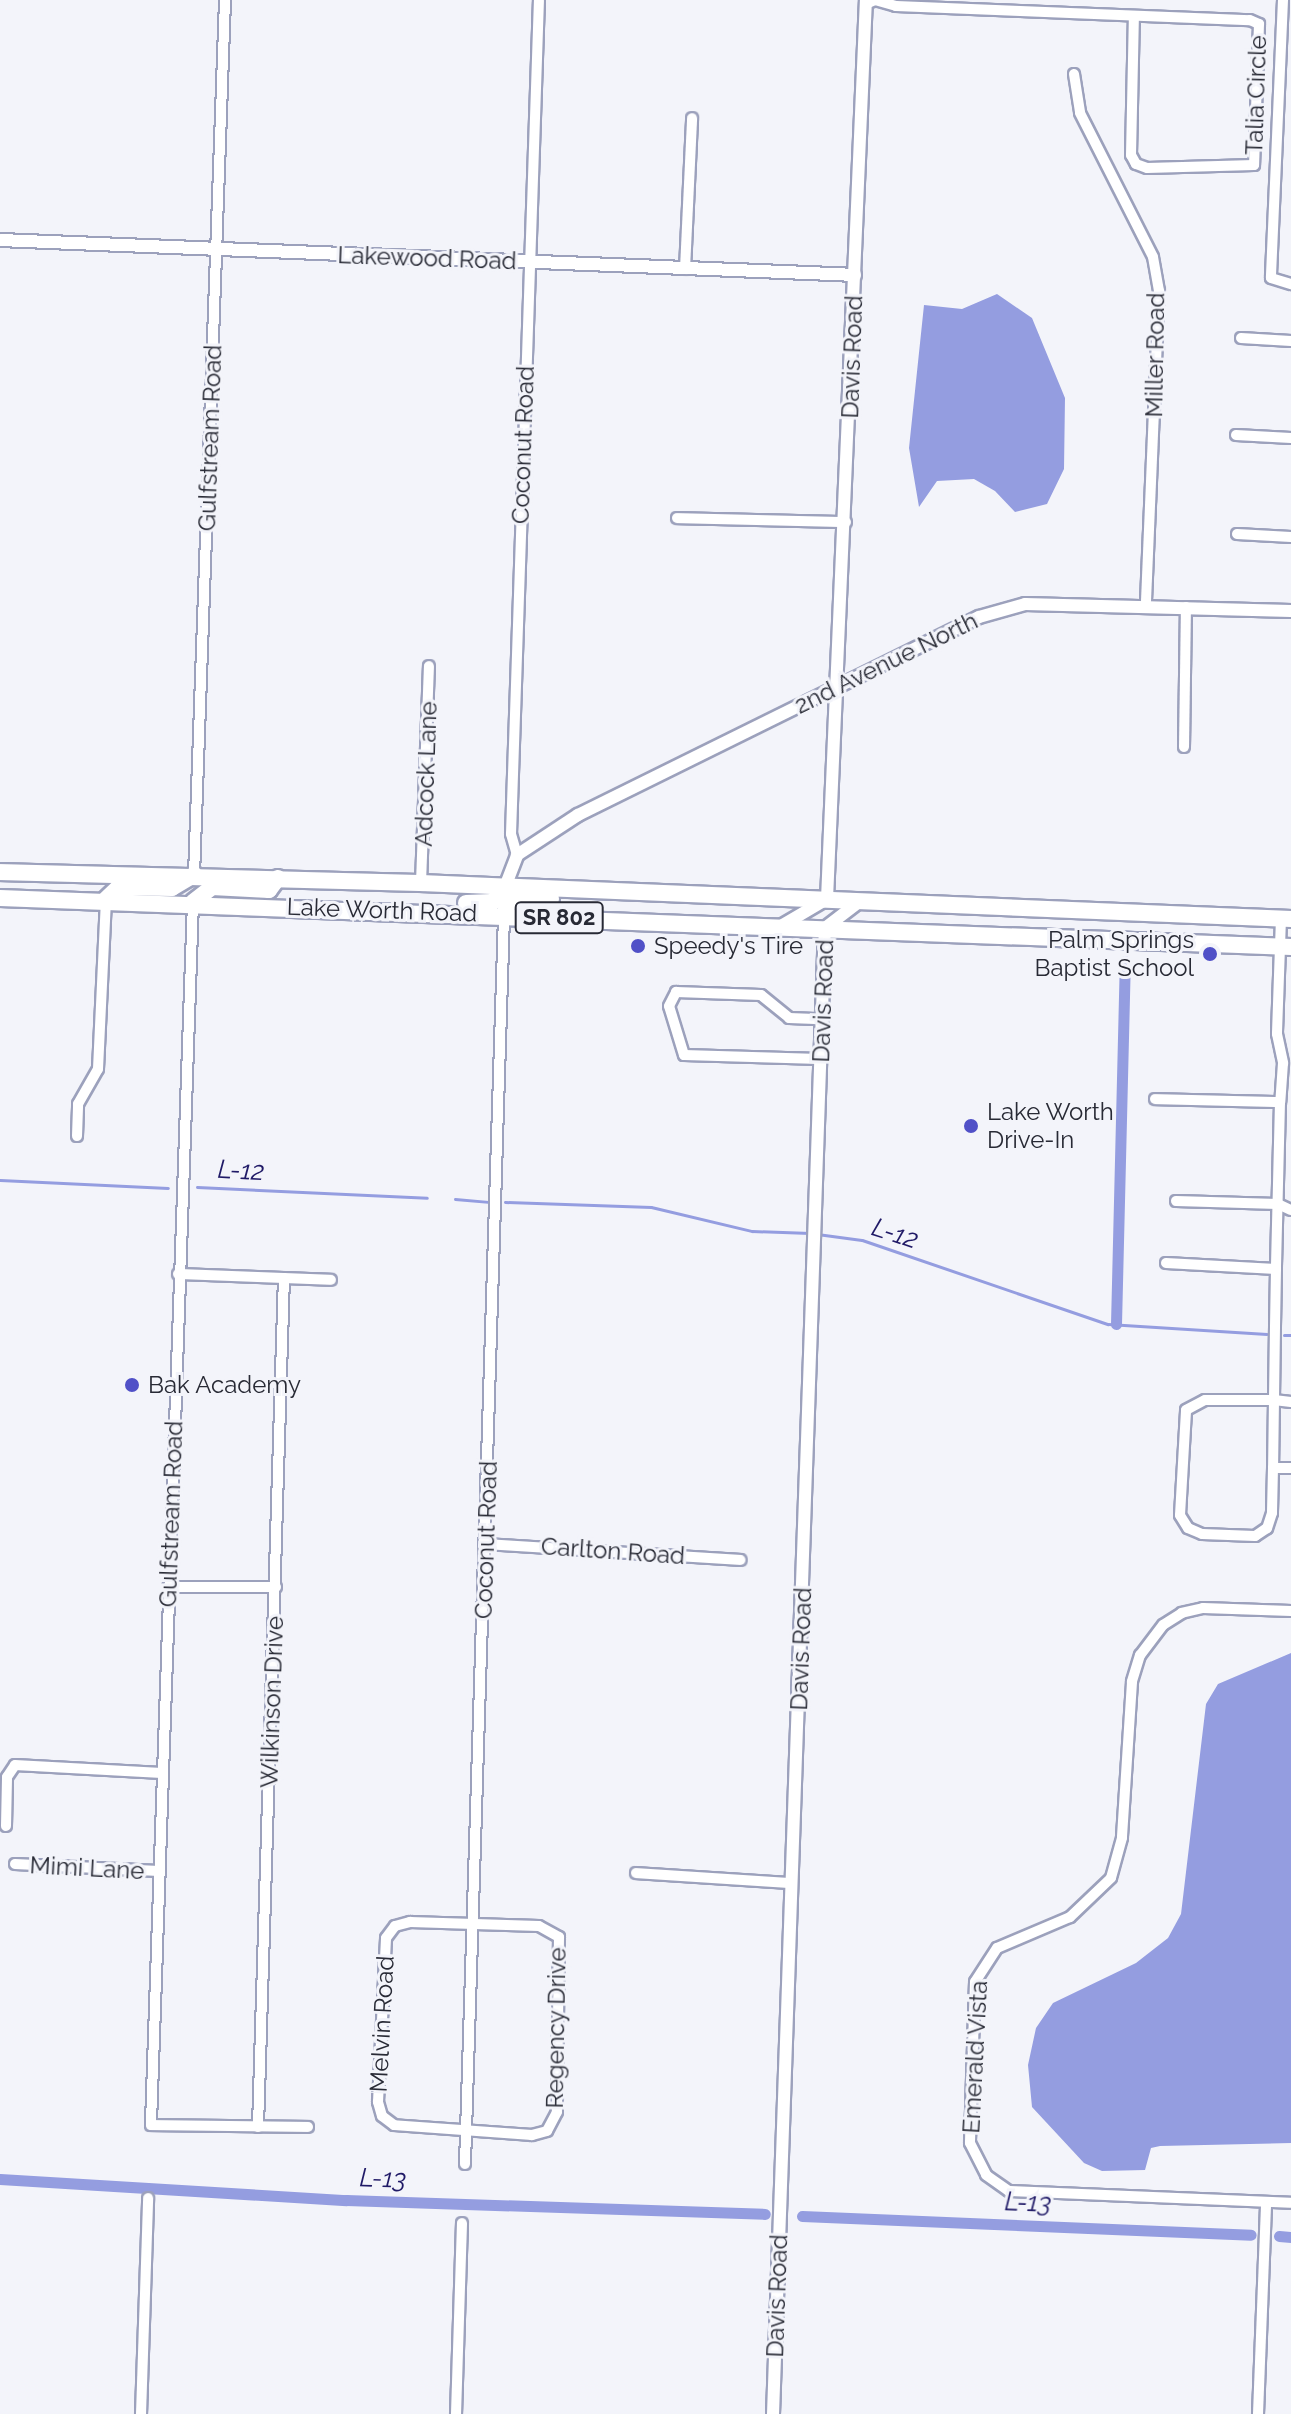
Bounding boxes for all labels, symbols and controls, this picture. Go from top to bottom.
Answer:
street label: Talia Circle [1240,35,1272,155]
street label: Lakewood Road [337,240,517,276]
street label: Miller Road [1140,292,1170,418]
street label: Davis Road [835,295,869,419]
street label: Gulfstream Road [192,344,228,532]
street label: Coconut Road [506,366,540,524]
street label: 2nd Avenue North [789,606,983,720]
street label: Adcock Lane [409,701,443,847]
street label: Lake Worth Road [286,892,478,928]
road number: SR 802 [513,900,605,936]
place label: Palm Springs Baptist School [1034,926,1194,982]
place label: Speedy's Tire [654,932,804,960]
marker: Speedy's Tire [629,937,647,955]
street label: Davis Road [806,939,840,1063]
marker: Palm Springs Baptist School [1201,945,1219,963]
place label: Lake Worth Drive-In [987,1098,1115,1154]
marker: Lake Worth Drive-In [962,1117,980,1135]
water label: L-12 [217,1154,265,1188]
water label: L-12 [868,1212,922,1256]
place label: Bak Academy [148,1371,302,1399]
marker: Bak Academy [123,1376,141,1394]
street label: Gulfstream Road [153,1420,189,1608]
street label: Coconut Road [469,1461,503,1619]
street label: Carlton Road [540,1532,686,1570]
street label: Davis Road [784,1587,818,1711]
street label: Wilkinson Drive [255,1616,289,1788]
street label: Mimi Lane [29,1851,145,1885]
street label: Regency Drive [540,1947,572,2109]
street label: Melvin Road [364,1955,400,2093]
street label: Emerald Vista [957,1979,993,2135]
water label: L-13 [359,2163,407,2195]
water label: L-13 [1004,2187,1052,2219]
street label: Davis Road [760,2234,794,2358]

